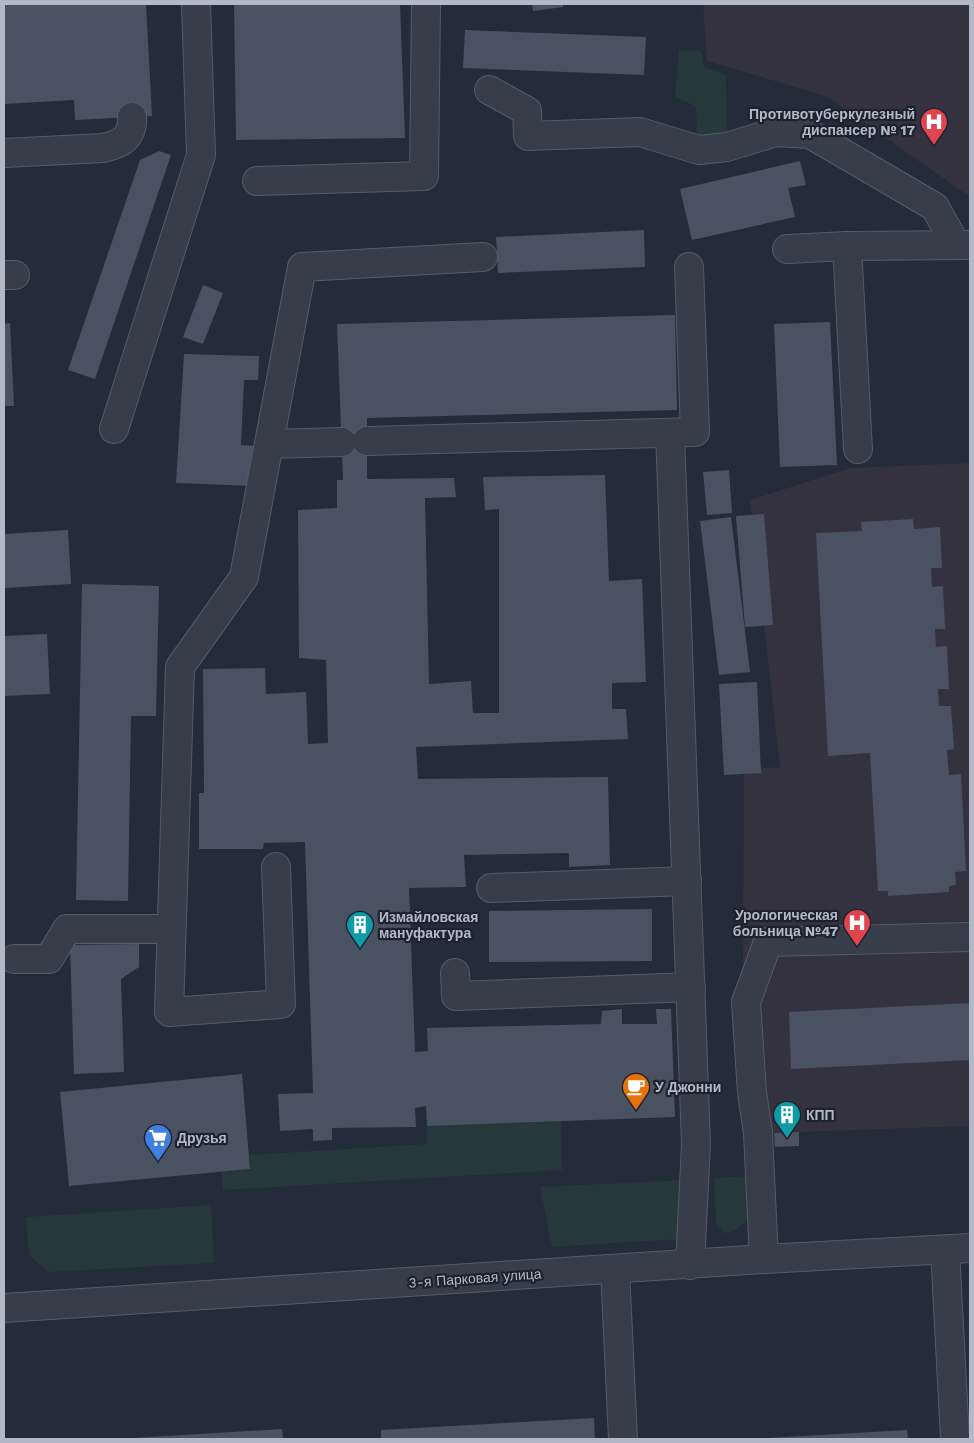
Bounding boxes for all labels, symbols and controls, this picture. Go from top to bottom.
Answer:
place label: Противотуберкулезный диспансер № 17 [749,106,915,138]
hospital icon: Противотуберкулезный диспансер № 17 [919,107,949,146]
place label: Урологическая больница №47 [733,907,838,939]
hospital icon: Урологическая больница №47 [842,908,872,947]
place label: Измайловская мануфактура [379,909,479,941]
building icon: Измайловская мануфактура [345,910,375,949]
cafe icon: У Джонни [621,1072,651,1111]
place label: У Джонни [655,1079,721,1095]
building icon: КПП [772,1100,802,1139]
place label: КПП [806,1107,835,1123]
supermarket icon: Друзья [143,1123,173,1162]
place label: Друзья [177,1130,227,1146]
street label: 3-я Парковая улица [408,1265,542,1291]

